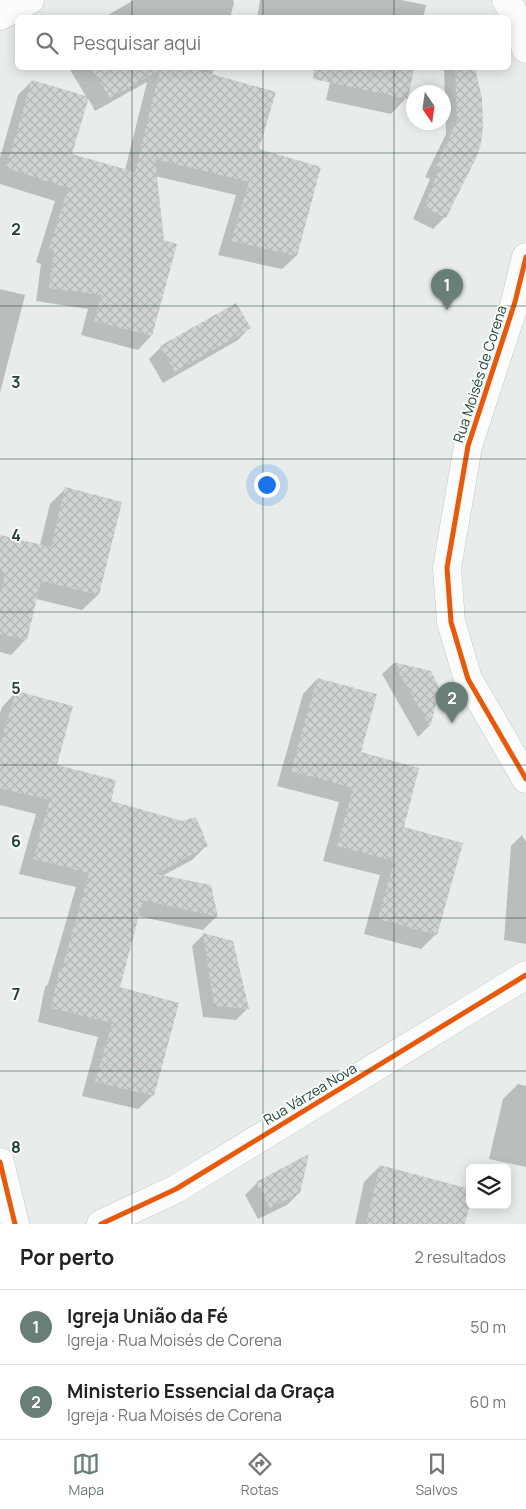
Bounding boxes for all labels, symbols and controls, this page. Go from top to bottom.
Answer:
search box [15,15,511,70]
icon: search [33,29,61,57]
text: Pesquisar aqui [73,30,201,56]
north arrow [406,85,451,130]
text: 2 [11,218,21,240]
pin: 1 [431,269,463,310]
street label: Rua Moisés de Corena [448,303,511,445]
text: 3 [11,371,21,393]
your location [254,472,280,498]
text: 4 [11,524,21,546]
text: 5 [11,677,21,699]
pin: 2 [436,682,468,723]
text: 6 [11,830,21,852]
text: 7 [12,983,20,1005]
street label: Rua Várzea Nova [259,1058,360,1129]
text: 8 [11,1136,21,1158]
map controls [466,1164,511,1209]
button: layers [466,1164,511,1209]
text: Por perto [20,1243,114,1271]
text: 2 resultados [415,1246,506,1268]
text: Igreja União da Fé [67,1303,228,1329]
text: 1 [32,1316,40,1338]
text: 50 m [470,1316,506,1338]
text: Igreja · Rua Moisés de Corena [67,1329,282,1351]
text: Ministerio Essencial da Graça [67,1378,335,1404]
text: 2 [31,1391,41,1413]
text: 60 m [470,1391,506,1413]
text: Igreja · Rua Moisés de Corena [67,1404,282,1426]
tab: Mapa [68,1450,104,1499]
tab: Rotas [241,1450,279,1499]
tab: Salvos [415,1450,458,1499]

